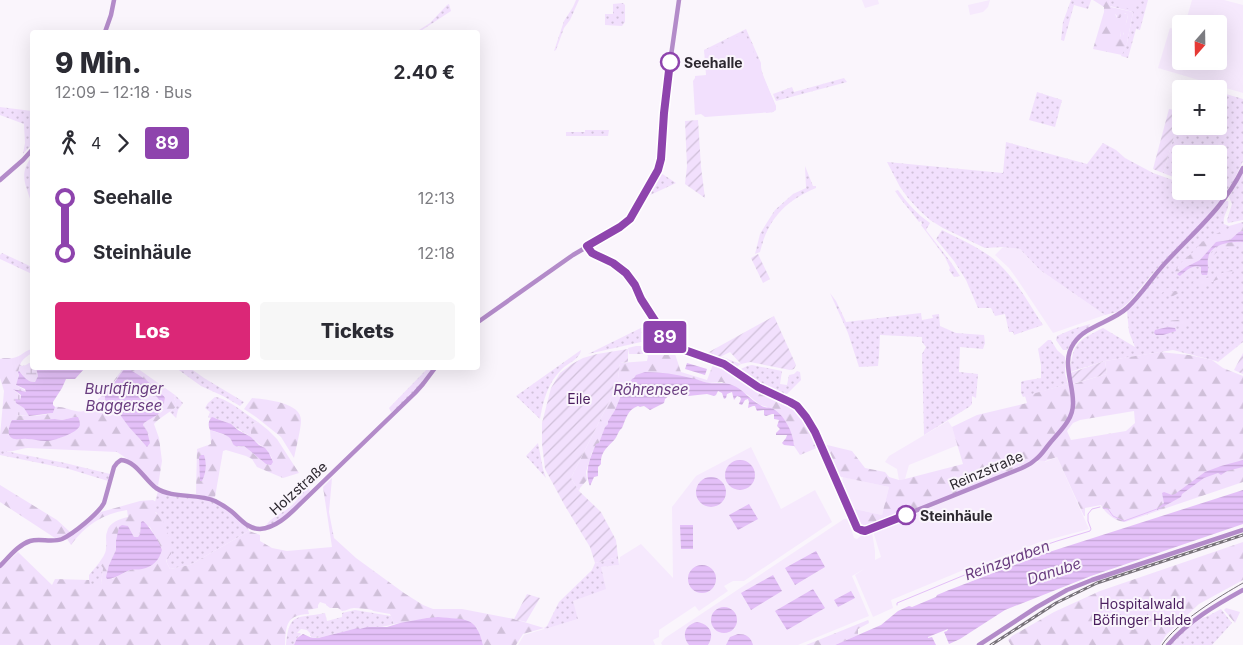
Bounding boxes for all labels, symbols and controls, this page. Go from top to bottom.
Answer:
north arrow [1172,15,1228,70]
map controls [1172,15,1227,200]
text: 9 Min. [55,46,142,80]
marker: Seehalle [660,52,680,72]
place label: Seehalle [684,54,743,71]
text: 2.40 € [394,61,455,84]
button: + [1172,80,1227,135]
text: 12:09 – 12:18 · Bus [55,82,192,102]
icon: walk [55,129,83,157]
icon: forward [109,129,137,157]
text: 89 [155,132,179,153]
text: 4 [91,133,101,153]
button: − [1172,145,1227,200]
text: Seehalle [93,186,173,209]
text: 12:13 [418,188,455,208]
text: Steinhäule [93,241,192,264]
text: 12:18 [418,243,455,263]
button: Los [55,302,250,360]
button: Tickets [260,302,455,360]
line badge: 89 [642,321,688,353]
text: 89 [653,326,677,347]
water label: Burlafinger Baggersee [84,379,164,415]
water label: Röhrensee [613,380,689,399]
park label: Eile [567,390,591,407]
street label: Reinzstraße [947,447,1025,493]
street label: Holzstraße [266,458,330,518]
marker: Steinhäule [896,505,916,525]
place label: Steinhäule [920,507,993,524]
water label: Reinzgraben [962,536,1052,584]
water label: Danube [1025,553,1083,589]
park label: Hospitalwald Böfinger Halde [1093,595,1191,628]

